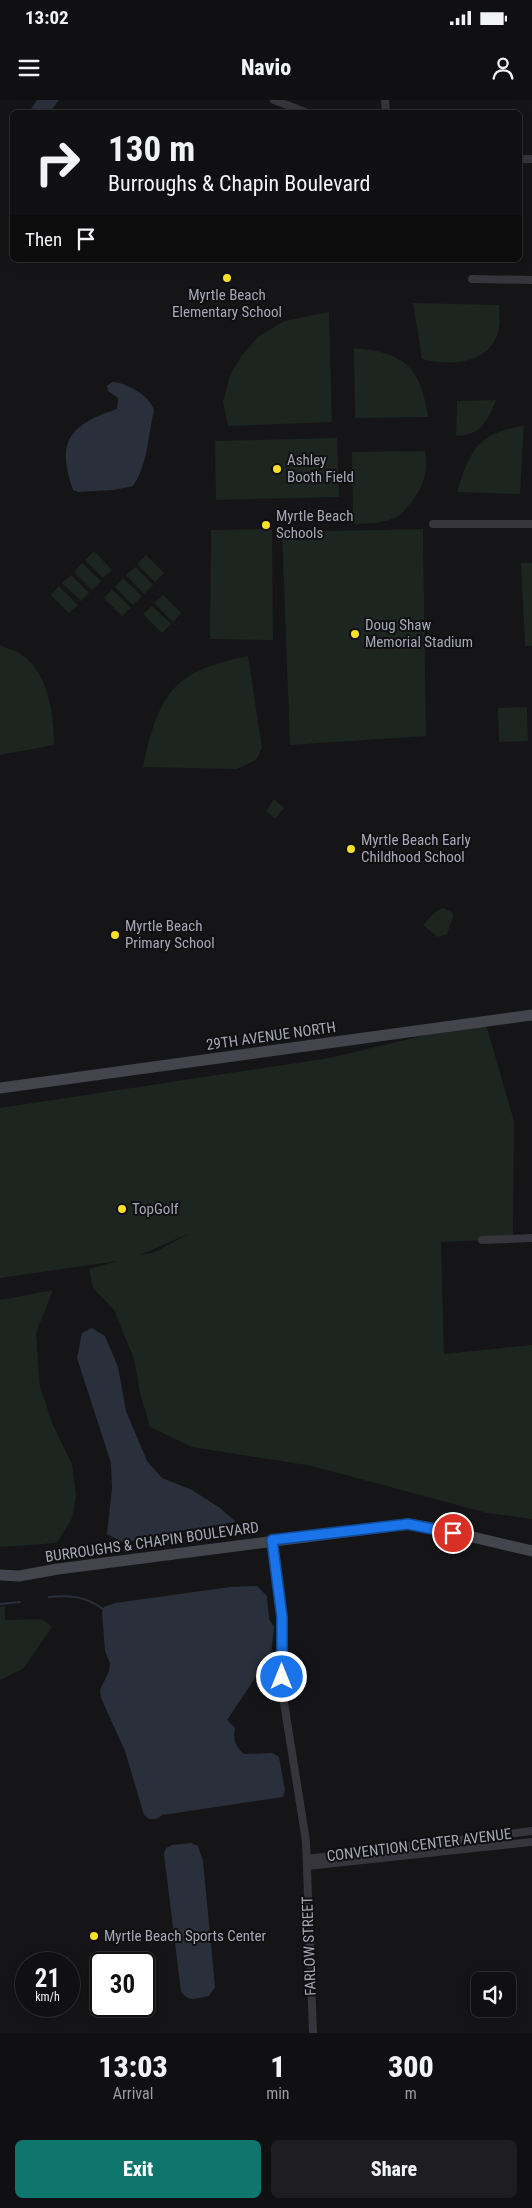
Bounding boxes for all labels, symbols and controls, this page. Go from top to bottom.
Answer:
text: 13:02 [25,6,69,29]
icon: menu [15,54,43,82]
icon: person [489,54,517,82]
text: Navio [241,55,291,80]
text: 130 m [108,129,195,170]
icon: right [25,130,90,195]
text: Burroughs & Chapin Boulevard [108,171,370,196]
icon: arrive [72,225,100,253]
text: Then [25,228,62,251]
marker: Myrtle Beach Elementary School [221,272,233,284]
place label: Myrtle Beach Elementary School [172,286,282,321]
place label: Ashley Booth Field [287,451,354,486]
marker: Ashley Booth Field [271,463,283,475]
place label: Myrtle Beach Schools [276,507,353,542]
marker: Myrtle Beach Schools [260,519,272,531]
place label: Doug Shaw Memorial Stadium [365,616,473,651]
marker: Doug Shaw Memorial Stadium [349,628,361,640]
place label: Myrtle Beach Early Childhood School [361,831,471,866]
marker: Myrtle Beach Early Childhood School [345,843,357,855]
place label: Myrtle Beach Primary School [125,917,215,952]
marker: Myrtle Beach Primary School [109,929,121,941]
street label: 29TH AVENUE NORTH [205,1018,337,1054]
place label: TopGolf [132,1200,179,1218]
marker: TopGolf [116,1203,128,1215]
pin [432,1512,474,1554]
street label: BURROUGHS & CHAPIN BOULEVARD [44,1518,260,1566]
icon: arrive [439,1519,467,1547]
position arrow [255,1650,307,1702]
street label: CONVENTION CENTER AVENUE [326,1825,512,1865]
street label: FARLOW STREET [298,1896,320,1996]
place label: Myrtle Beach Sports Center [104,1927,267,1945]
marker: Myrtle Beach Sports Center [88,1930,100,1942]
speed limit sign: 30 [90,1952,155,2017]
text: 21 [35,1964,60,1993]
map controls [471,1972,516,2017]
button: sound [471,1972,516,2017]
text: km/h [35,1990,60,2004]
text: 13:03 [98,2049,168,2084]
text: 1 [270,2049,285,2084]
text: 300 [388,2049,434,2084]
text: Arrival [113,2084,153,2103]
text: min [266,2084,290,2103]
text: m [405,2084,417,2103]
button: Exit [15,2140,261,2198]
button: Share [271,2140,517,2198]

